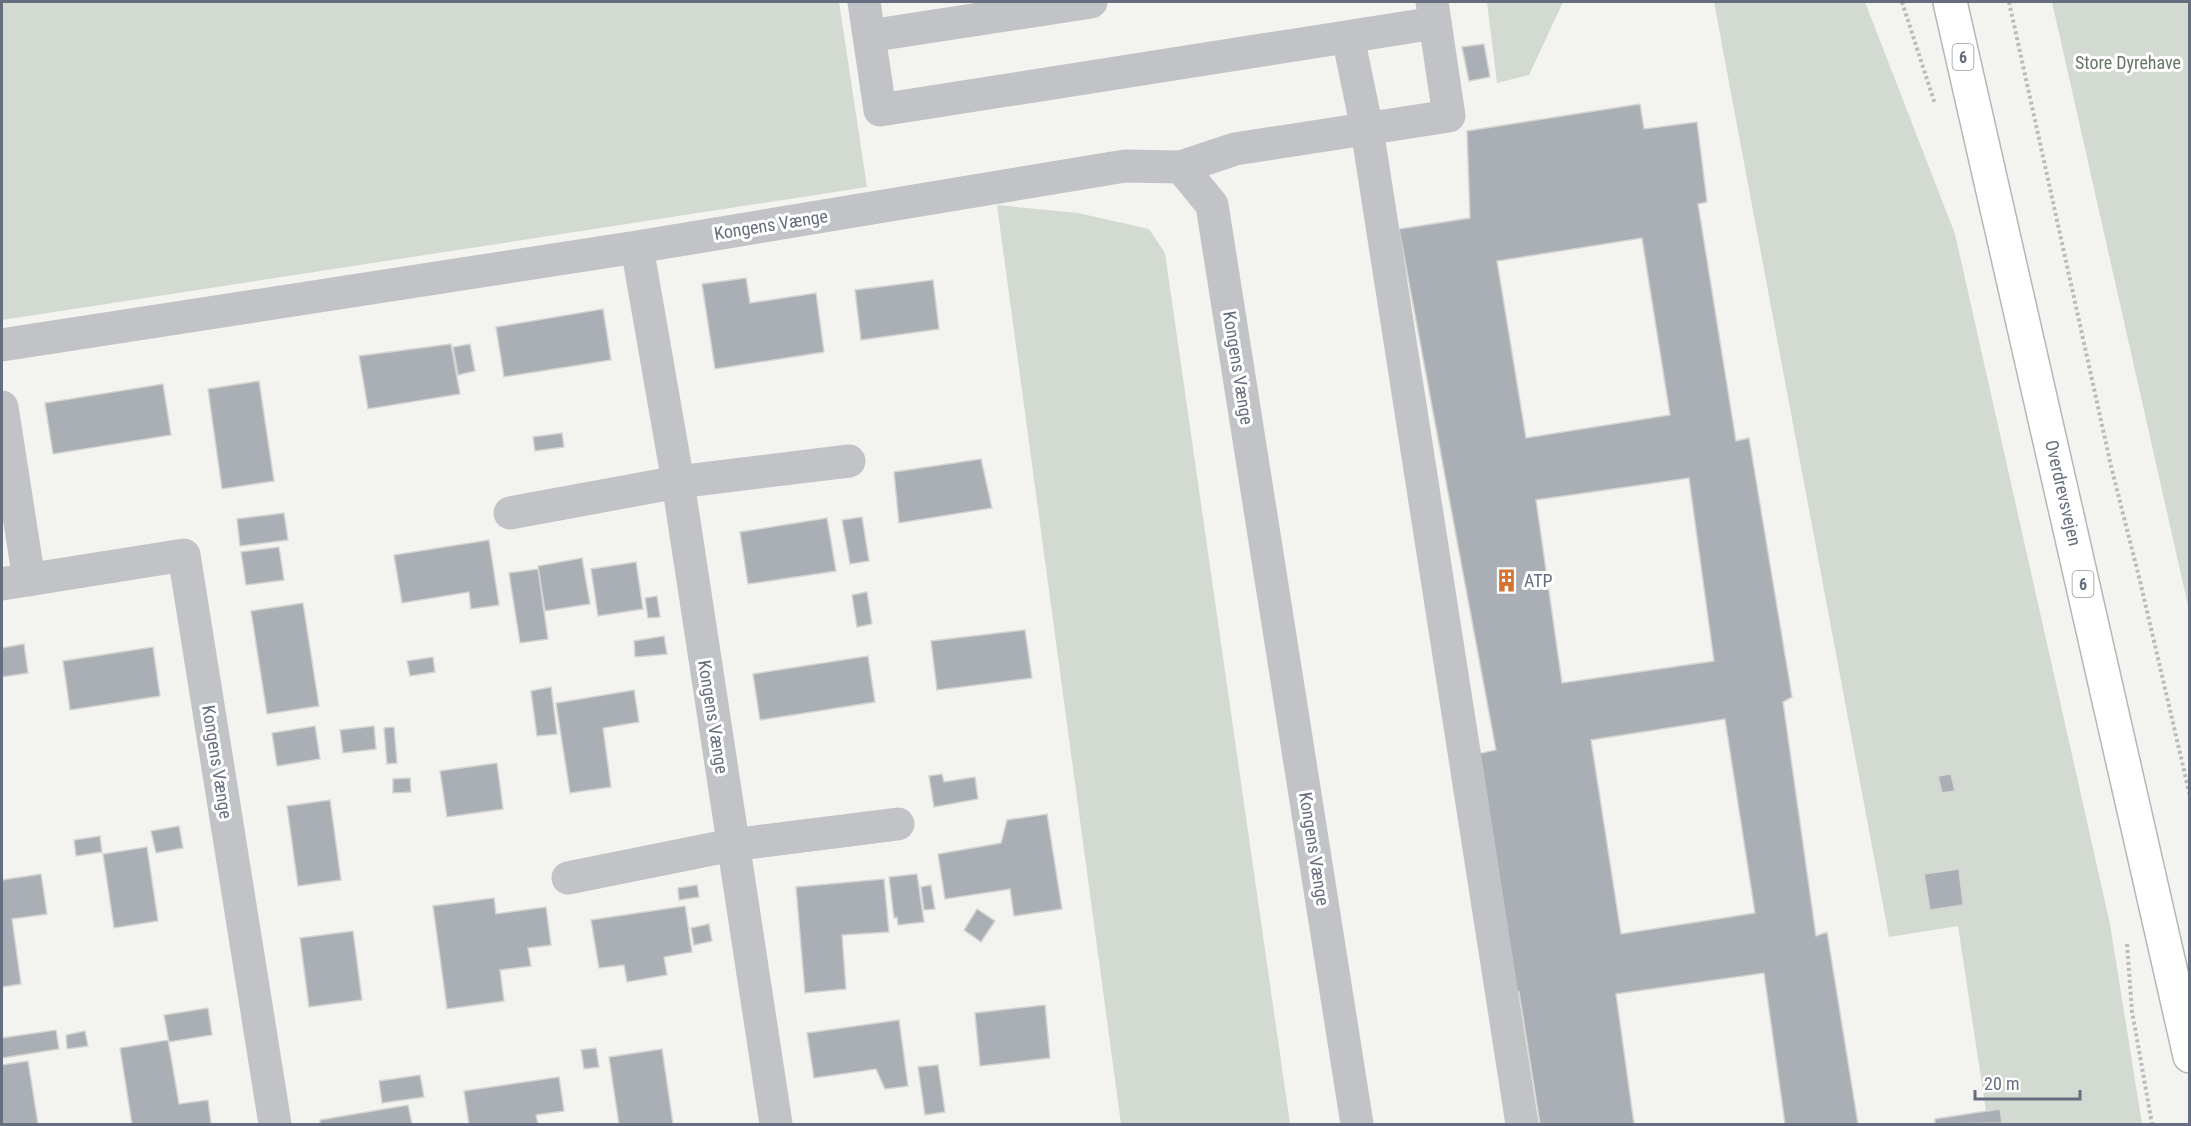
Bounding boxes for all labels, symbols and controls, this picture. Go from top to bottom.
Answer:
road number: 6 [1952,44,1974,70]
park label: Store Dyrehave [2075,52,2181,73]
street label: Kongens Vænge [713,205,829,244]
street label: Kongens Vænge [1219,310,1258,426]
street label: Overdrevsvejen [2041,438,2086,548]
building icon: ATP [1493,568,1519,594]
place label: ATP [1524,570,1553,591]
road number: 6 [2072,571,2094,597]
street label: Kongens Vænge [694,659,733,775]
street label: Kongens Vænge [198,704,237,820]
street label: Kongens Vænge [1295,791,1334,907]
scale bar [1975,1063,2080,1101]
text: 20 m [1984,1073,2019,1094]

